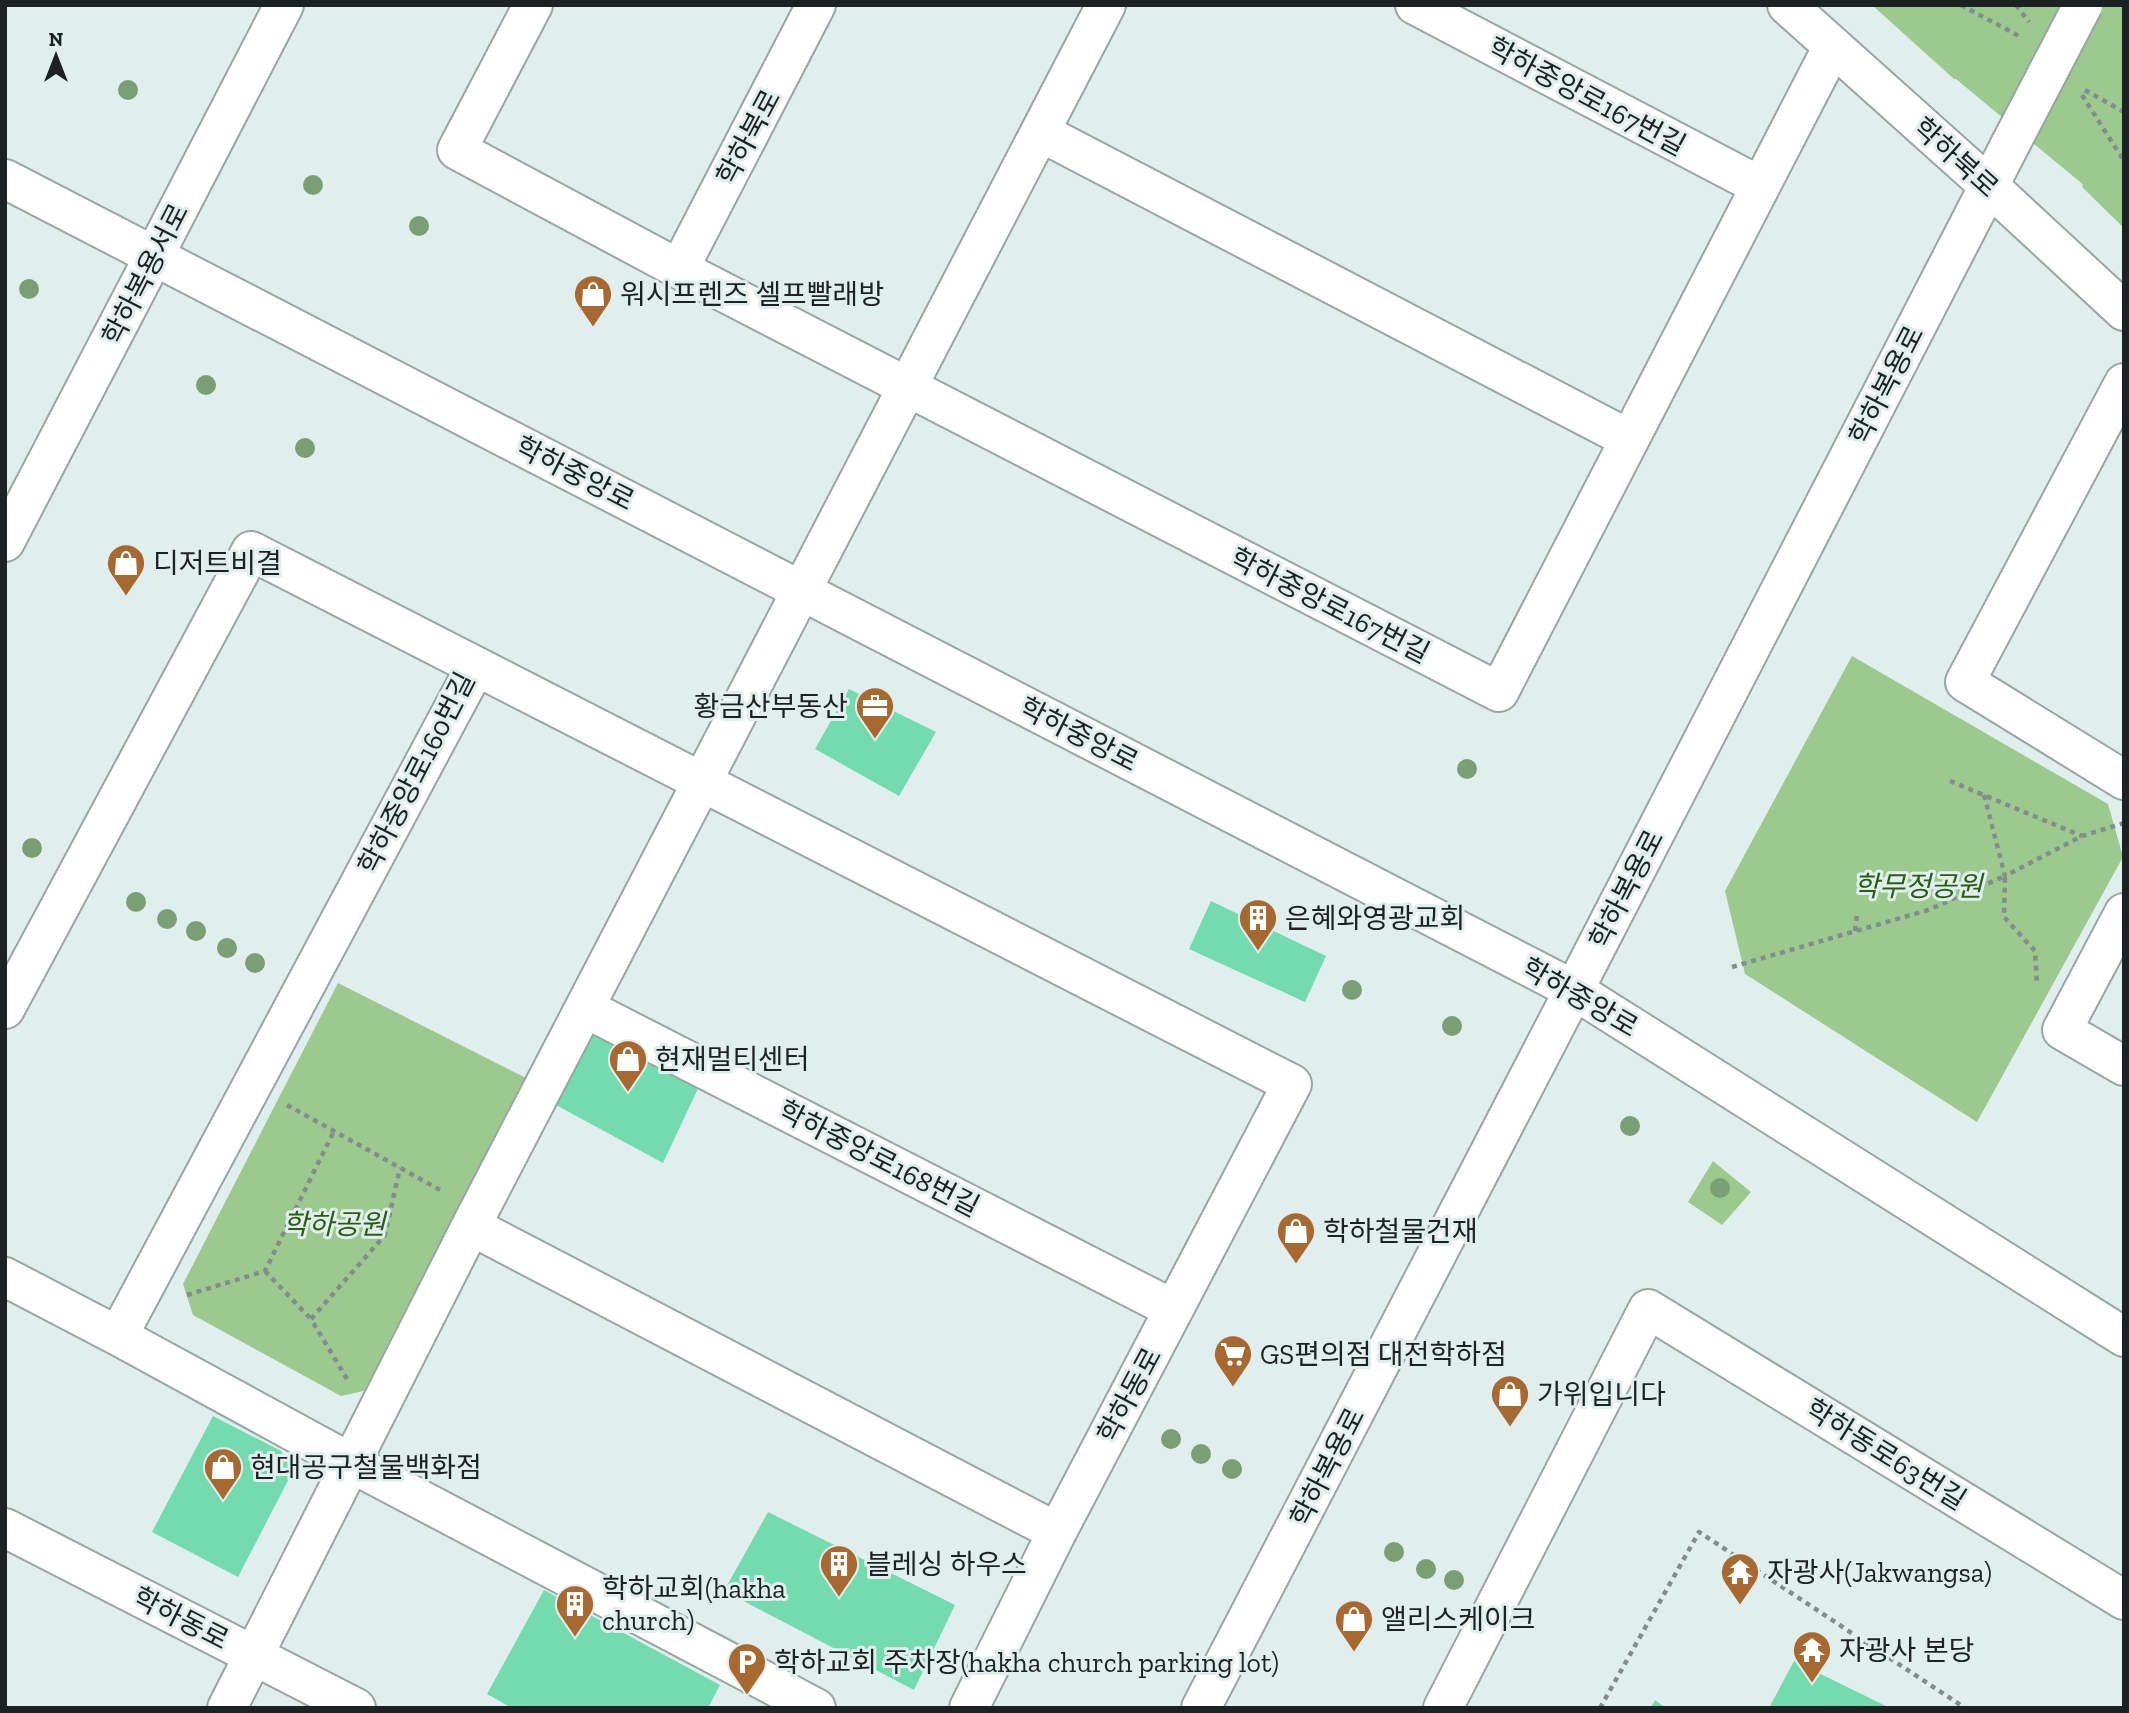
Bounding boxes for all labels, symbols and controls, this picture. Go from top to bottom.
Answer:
north arrow [21,21,91,91]
text: N [49,28,63,51]
street label: 학하중앙로167번길 [1482,30,1691,162]
street label: 학하북로 [710,84,787,190]
street label: 학하북로 [1906,111,2005,204]
street label: 학하복용서로 [96,198,195,351]
shop icon: 워시프렌즈 셀프빨래방 [572,273,614,328]
place label: 워시프렌즈 셀프빨래방 [620,278,884,311]
street label: 학하복용로 [1843,320,1930,450]
street label: 학하중앙로 [510,430,640,517]
street label: 학하중앙로167번길 [1225,541,1435,670]
shop icon: 디저트비결 [105,542,147,597]
place label: 디저트비결 [153,547,282,580]
street label: 학하중앙로160번길 [351,667,482,880]
office icon: 황금산부동산 [854,685,896,740]
place label: 황금산부동산 [693,690,848,723]
street label: 학하중앙로 [1014,691,1144,778]
street label: 학하복용로 [1583,824,1670,954]
park label: 학무정공원 [1854,870,1985,903]
building icon: 은혜와영광교회 [1237,897,1279,952]
place label: 은혜와영광교회 [1285,902,1465,935]
street label: 학하중앙로 [1516,951,1644,1044]
shop icon: 현재멀티센터 [607,1038,649,1093]
place label: 현재멀티센터 [655,1043,810,1076]
street label: 학하중앙로168번길 [773,1094,985,1223]
park label: 학하공원 [282,1208,388,1241]
shop icon: 학하철물건재 [1275,1210,1317,1265]
place label: 학하철물건재 [1323,1215,1478,1248]
supermarket icon: GS편의점 대전학하점 [1212,1333,1254,1388]
place label: GS편의점 대전학하점 [1260,1338,1507,1371]
street label: 학하동로 [1091,1342,1168,1448]
shop icon: 가위입니다 [1489,1373,1531,1428]
place label: 가위입니다 [1537,1378,1666,1411]
street label: 학하동로63번길 [1799,1392,1972,1517]
street label: 학하복용로 [1284,1402,1371,1532]
shop icon: 현대공구철물백화점 [202,1446,244,1501]
place label: 현대공구철물백화점 [250,1451,482,1484]
building icon: 블레싱 하우스 [818,1543,860,1598]
place label: 블레싱 하우스 [866,1548,1027,1581]
temple icon: 자광사(Jakwangsa) [1719,1551,1761,1606]
place label: 자광사(Jakwangsa) [1767,1556,1992,1589]
place label: 학하교회(hakha church) [602,1572,786,1637]
street label: 학하동로 [127,1580,234,1657]
building icon: 학하교회(hakha church) [554,1583,596,1638]
shop icon: 앨리스케이크 [1333,1598,1375,1653]
place label: 앨리스케이크 [1381,1603,1536,1636]
temple icon: 자광사 본당 [1791,1629,1833,1684]
place label: 자광사 본당 [1839,1634,1974,1667]
parking icon: 학하교회 주차장(hakha church parking lot) [726,1641,768,1696]
place label: 학하교회 주차장(hakha church parking lot) [774,1646,1279,1679]

